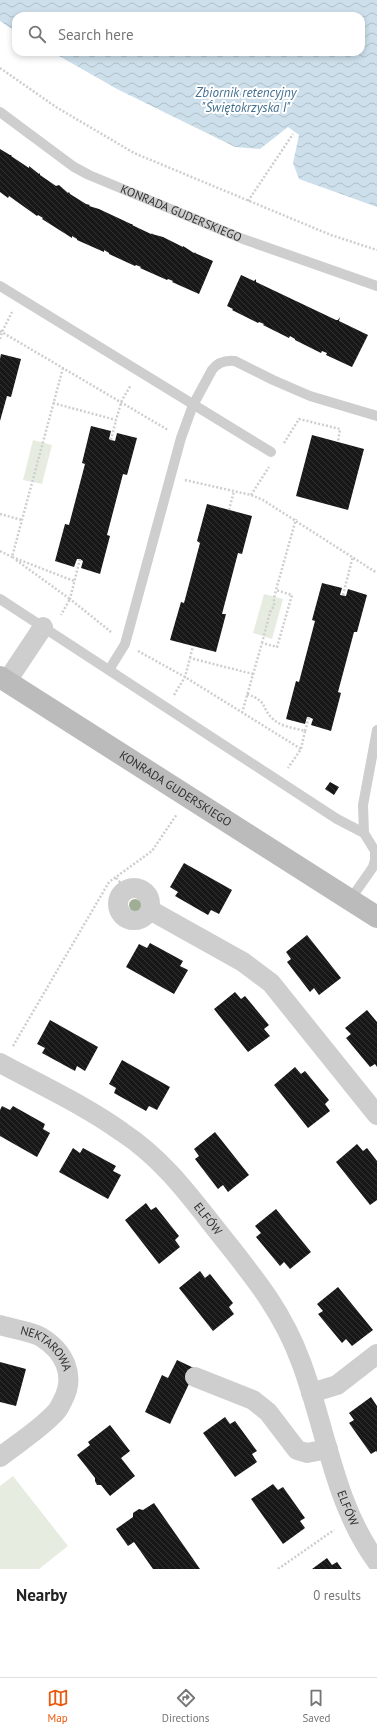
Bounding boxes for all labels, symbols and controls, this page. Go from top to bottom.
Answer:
search box [12,12,365,56]
icon: search [26,23,48,45]
text: Search here [58,25,134,44]
water label: Zbiornik retencyjny "Świętokrzyska I" [195,84,298,116]
street label: KONRADA GUDERSKIEGO [118,181,244,245]
street label: KONRADA GUDERSKIEGO [117,747,235,830]
street label: ELFÓW [191,1199,226,1238]
street label: NEKTAROWA [19,1322,75,1373]
street label: ELFÓW [334,1488,362,1528]
text: Nearby [16,1584,67,1606]
text: 0 results [313,1587,361,1604]
tab: Map [47,1687,69,1725]
tab: Directions [162,1687,209,1725]
tab: Saved [302,1687,330,1725]

